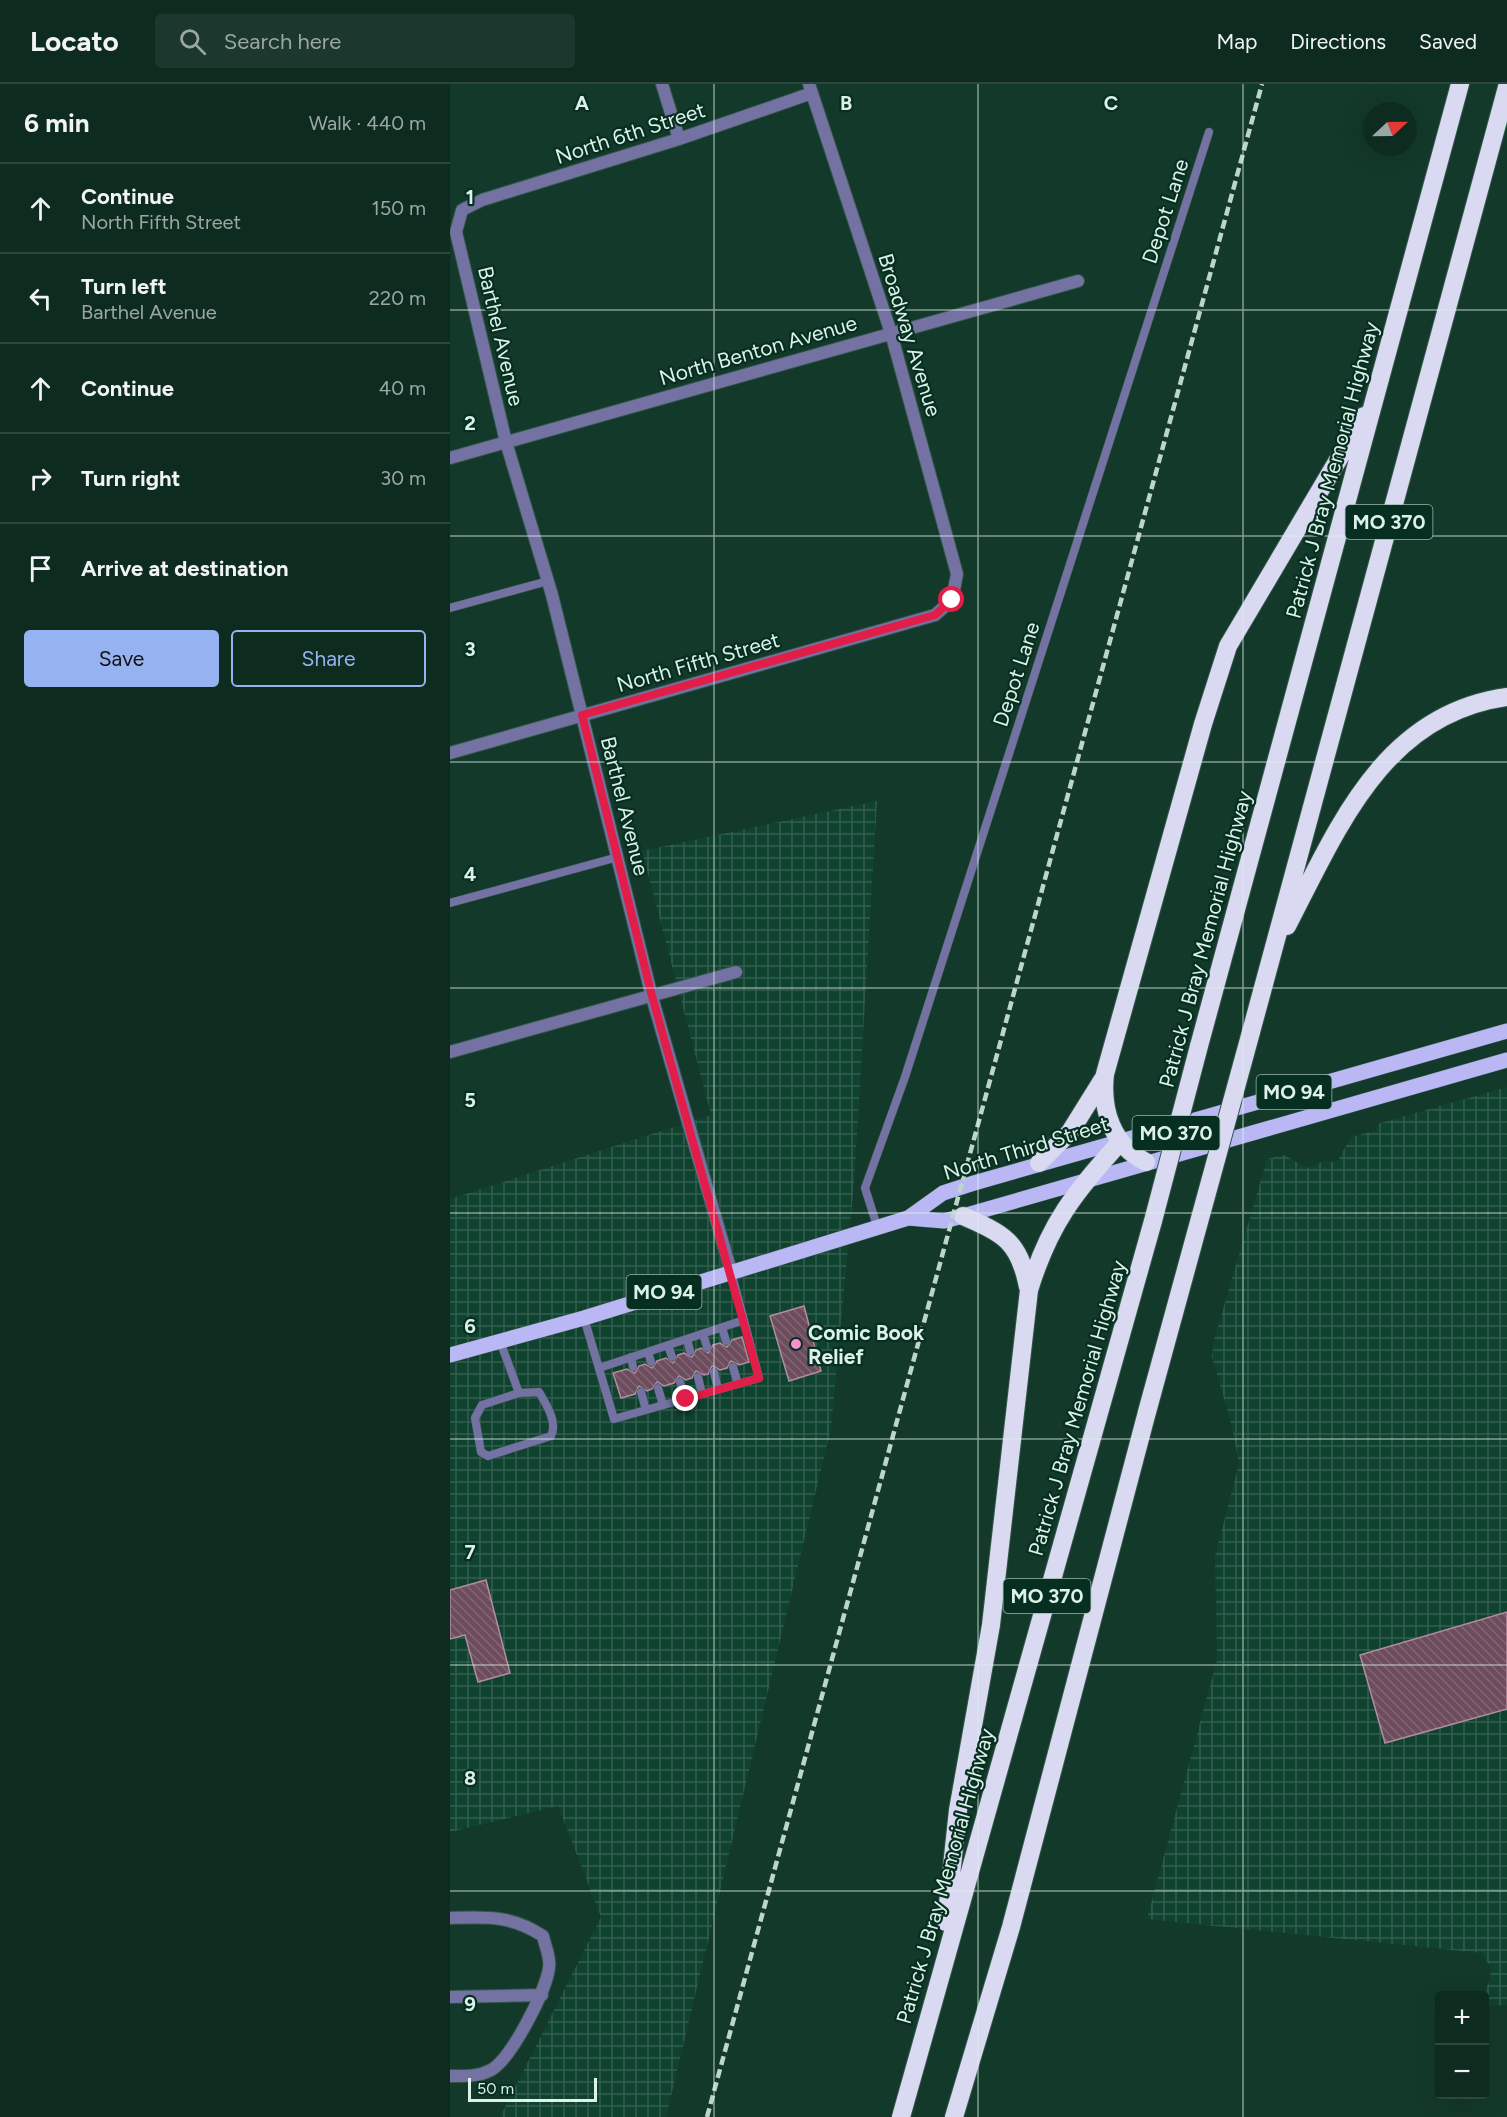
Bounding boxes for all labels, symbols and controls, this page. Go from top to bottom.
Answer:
search box [155,14,575,68]
text: Locato [30,24,119,58]
icon: search [176,25,209,58]
text: Search here [224,28,341,55]
text: Map [1216,29,1257,54]
text: Directions [1290,29,1386,54]
text: Saved [1419,29,1477,54]
text: A [575,91,590,115]
text: B [840,91,852,115]
text: C [1104,91,1118,115]
street label: North 6th Street [552,97,708,169]
north arrow [1363,102,1417,156]
text: 6 min [24,107,90,139]
text: Walk · 440 m [309,111,426,135]
street label: Depot Lane [1136,156,1194,266]
text: Continue [81,183,174,210]
text: 1 [466,185,474,209]
icon: ahead [24,192,57,225]
text: 150 m [371,196,426,220]
text: North Fifth Street [81,210,241,234]
street label: Broadway Avenue [873,250,947,420]
street label: Barthel Avenue [473,264,529,408]
text: Turn left [81,273,167,300]
icon: left [24,282,57,315]
text: 220 m [369,286,426,310]
text: Barthel Avenue [81,300,217,324]
street label: North Benton Avenue [656,310,860,390]
street label: Patrick J Bray Memorial Highway [1280,319,1384,621]
icon: ahead [24,372,57,405]
text: Continue [81,375,174,402]
text: 40 m [379,376,426,400]
text: 2 [464,411,476,435]
icon: right [24,462,57,495]
text: Turn right [81,465,180,492]
text: 30 m [380,466,426,490]
road number: MO 370 [1346,505,1432,539]
icon: arrive [24,552,57,585]
text: Arrive at destination [81,555,289,582]
route start [938,586,964,612]
street label: Depot Lane [987,619,1045,729]
street label: North Fifth Street [614,627,782,697]
button: Save [24,630,219,687]
button: Share [231,630,426,687]
text: 3 [464,637,476,661]
street label: Barthel Avenue [596,734,654,878]
street label: Patrick J Bray Memorial Highway [1153,788,1257,1090]
text: 4 [464,862,477,886]
road number: MO 94 [1256,1075,1332,1109]
text: 5 [464,1088,476,1112]
street label: North Third Street [940,1111,1112,1185]
road number: MO 370 [1132,1116,1220,1150]
street label: Patrick J Bray Memorial Highway [1023,1257,1131,1559]
road number: MO 94 [626,1275,702,1309]
text: 6 [464,1314,476,1338]
place label: Comic Book Relief [808,1320,925,1369]
marker: Comic Book Relief [789,1337,803,1351]
route end [672,1385,698,1411]
text: 7 [464,1540,476,1564]
road number: MO 370 [1004,1579,1090,1613]
street label: Patrick J Bray Memorial Highway [891,1725,999,2027]
text: 8 [464,1766,476,1790]
map controls [1435,1991,1489,2099]
button: + [1435,1991,1489,2045]
text: 9 [464,1992,476,2016]
button: − [1435,2045,1489,2099]
scale bar [468,2075,597,2102]
text: 50 m [477,2079,514,2098]

